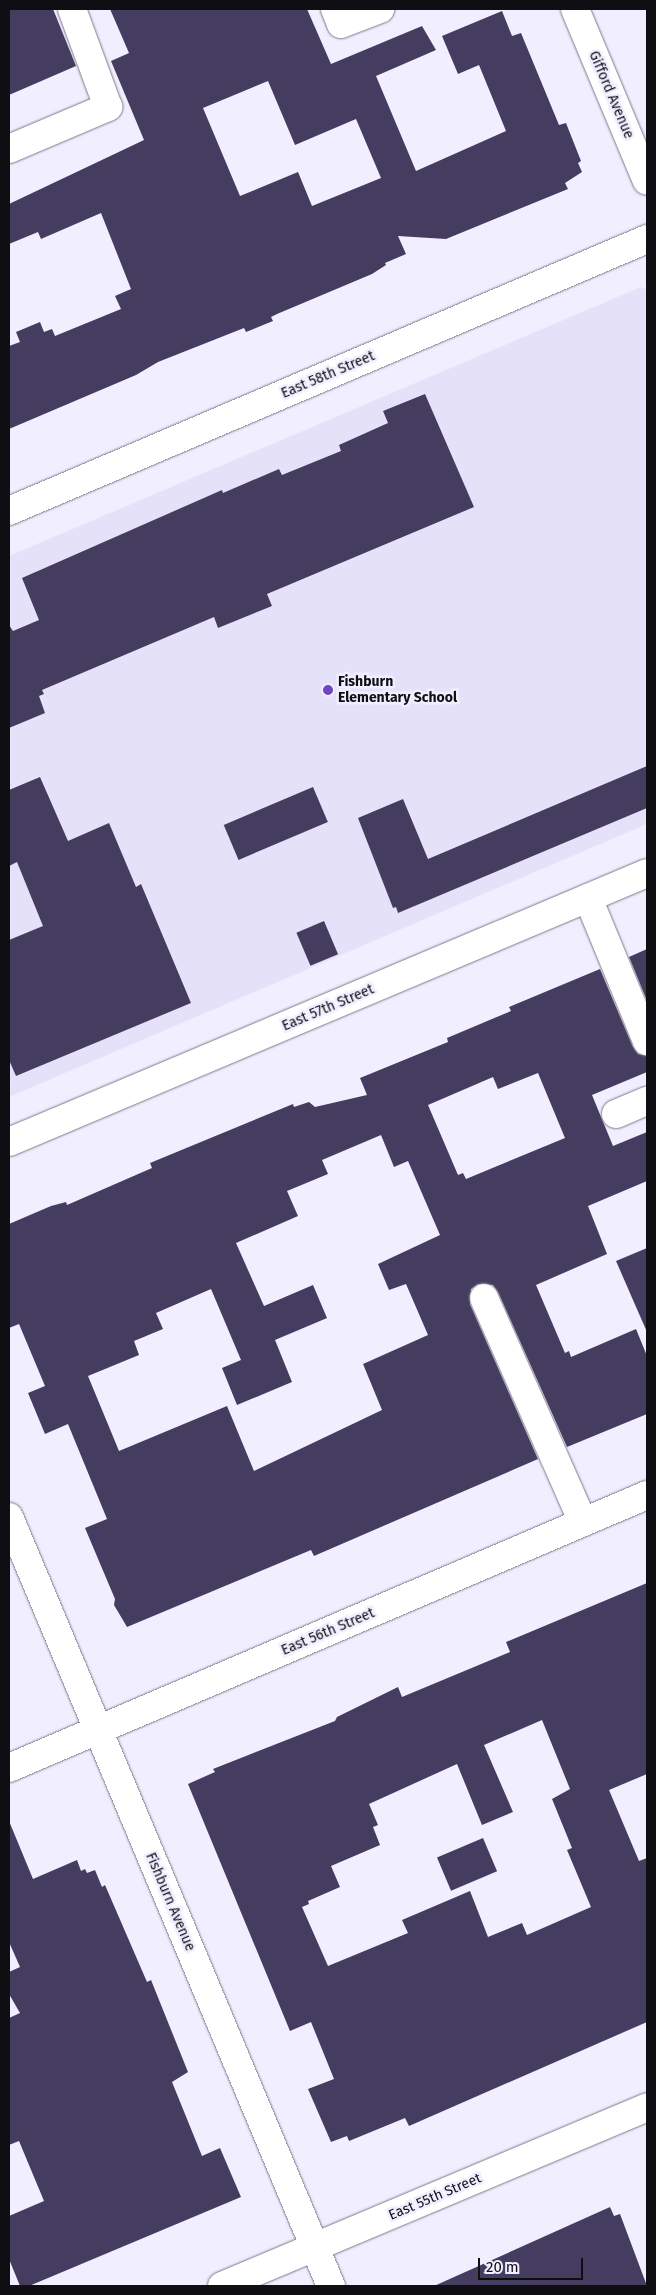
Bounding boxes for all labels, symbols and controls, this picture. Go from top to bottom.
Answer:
street label: Gifford Avenue [585,49,637,141]
street label: East 58th Street [279,348,377,402]
place label: Fishburn Elementary School [338,674,457,706]
marker: Fishburn Elementary School [322,684,334,696]
street label: East 57th Street [280,981,376,1035]
street label: East 56th Street [279,1605,377,1659]
street label: Fishburn Avenue [142,1850,198,1954]
street label: East 55th Street [386,2170,484,2224]
scale bar [481,2248,586,2280]
text: 20 m [486,2258,519,2276]

